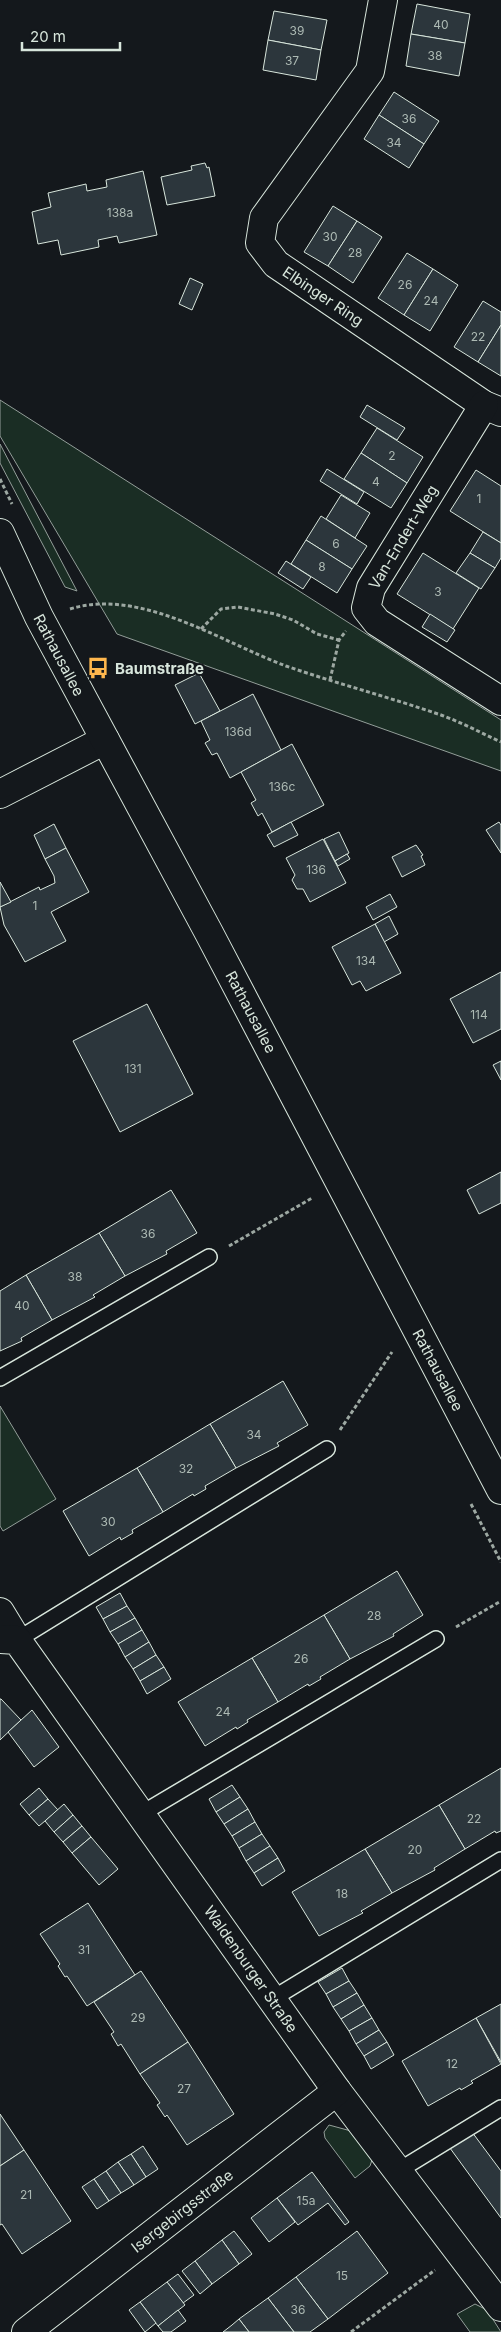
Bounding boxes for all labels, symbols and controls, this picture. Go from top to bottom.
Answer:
house number: 40 [433,17,449,32]
scale bar [22,20,120,52]
house number: 39 [290,23,304,38]
text: 20 m [30,27,66,46]
house number: 38 [428,48,442,63]
house number: 37 [285,53,299,68]
house number: 36 [402,111,416,126]
house number: 34 [386,135,402,150]
house number: 138a [107,205,133,220]
house number: 30 [323,229,337,244]
house number: 28 [348,245,362,260]
street label: Elbinger Ring [279,262,367,330]
house number: 26 [398,277,412,292]
house number: 24 [424,293,439,308]
house number: 22 [471,329,485,344]
house number: 2 [388,448,396,463]
house number: 4 [372,474,380,489]
street label: Van-Endert-Weg [364,481,442,593]
house number: 1 [477,491,481,506]
house number: 6 [332,536,340,551]
house number: 8 [318,559,326,574]
house number: 3 [434,584,442,599]
street label: Rathausallee [29,611,89,699]
bus stop icon: Baumstraße [85,655,111,681]
place label: Baumstraße [115,659,204,678]
house number: 136d [224,724,252,739]
house number: 136c [269,779,295,794]
house number: 136 [306,862,326,877]
house number: 1 [33,898,37,913]
house number: 134 [356,953,376,968]
street label: Rathausallee [221,968,281,1056]
house number: 114 [470,1007,488,1022]
house number: 131 [124,1061,142,1076]
house number: 36 [141,1226,155,1241]
house number: 38 [68,1269,82,1284]
house number: 40 [14,1298,30,1313]
street label: Rathausallee [408,1326,468,1414]
house number: 34 [246,1427,262,1442]
house number: 32 [179,1461,193,1476]
house number: 30 [101,1514,115,1529]
house number: 28 [367,1608,381,1623]
house number: 26 [294,1651,308,1666]
house number: 24 [216,1704,231,1719]
house number: 22 [467,1811,481,1826]
house number: 20 [408,1842,422,1857]
house number: 18 [336,1886,348,1901]
street label: Waldenburger Straße [200,1902,302,2036]
house number: 31 [78,1942,90,1957]
house number: 29 [131,2010,145,2025]
house number: 12 [446,2056,458,2071]
house number: 27 [177,2081,191,2096]
street label: Isergebirgsstraße [127,2165,237,2257]
house number: 21 [20,2187,32,2202]
house number: 15a [297,2193,315,2208]
house number: 15 [336,2268,348,2283]
house number: 36 [291,2302,305,2317]

